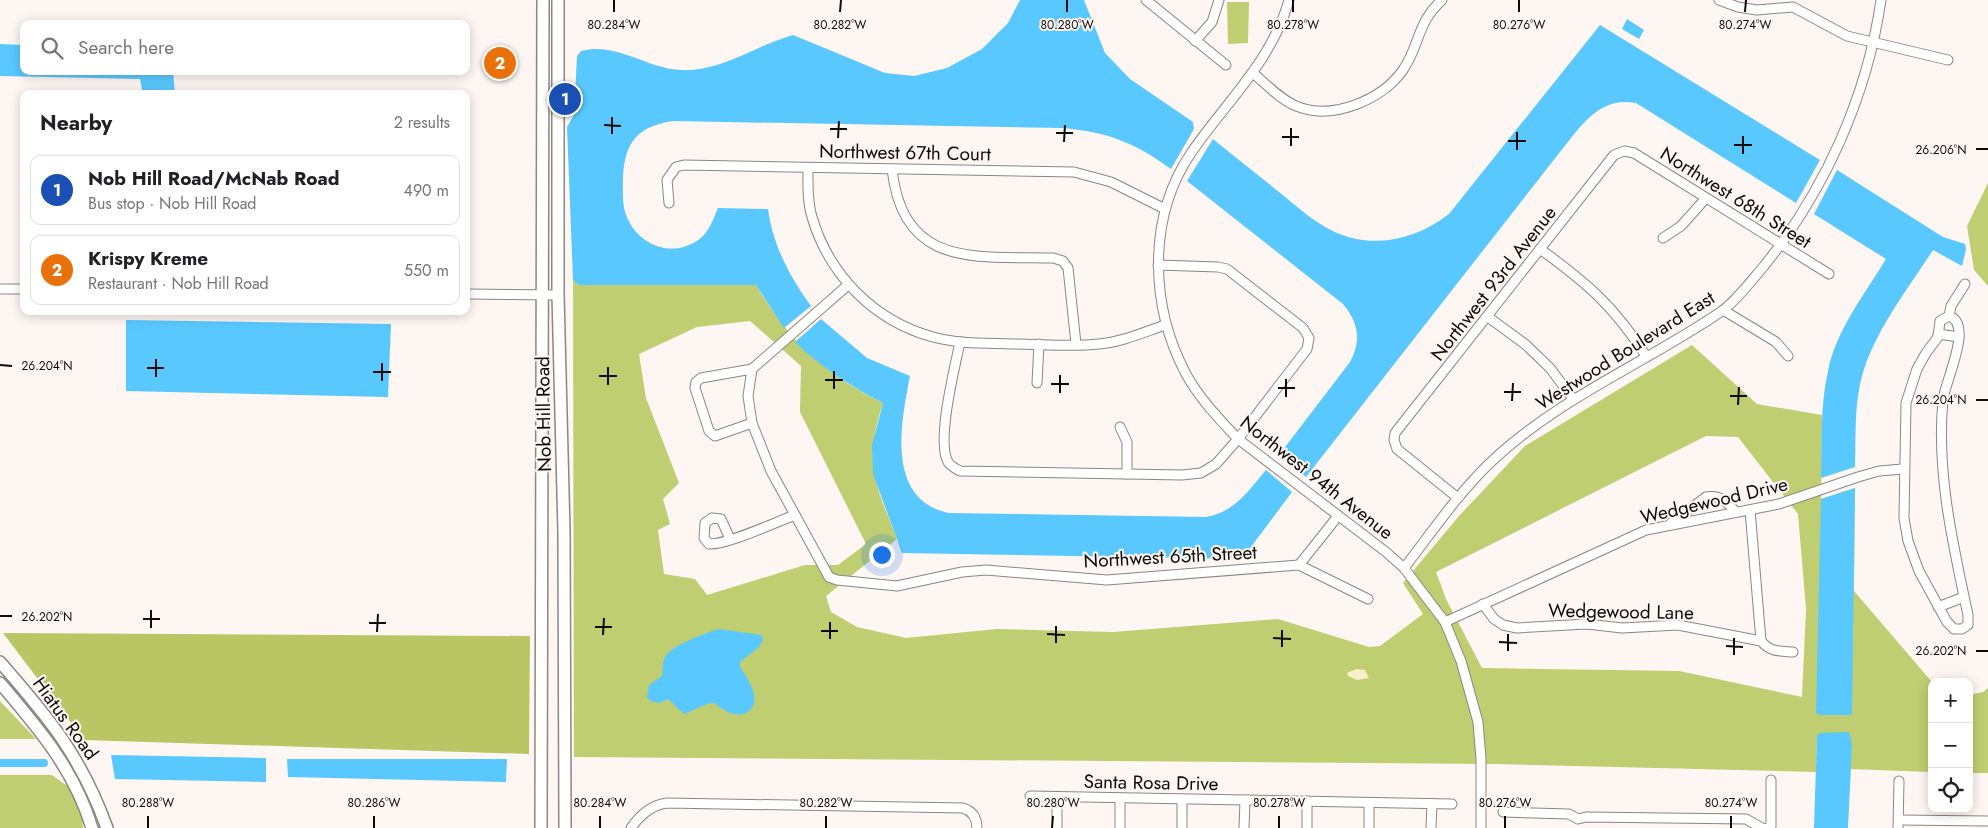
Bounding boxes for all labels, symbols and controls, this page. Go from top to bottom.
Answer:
text: 80.284°W [588,16,641,34]
text: 80.282°W [814,16,867,34]
text: 80.280°W [1040,16,1094,34]
text: 80.278°W [1267,16,1319,34]
text: 80.276°W [1493,16,1545,34]
text: 80.274°W [1719,16,1771,34]
search box [20,20,470,75]
icon: search [38,34,66,62]
text: Search here [78,34,174,61]
pin: 2 [484,44,516,82]
pin: 1 [549,80,581,118]
text: Nearby [40,108,112,138]
text: 2 results [394,111,450,134]
street label: Northwest 67th Court [819,138,992,168]
street label: Northwest 68th Street [1655,140,1817,255]
text: 26.206°N [1916,141,1966,159]
text: Nob Hill Road/McNab Road [88,165,339,192]
text: 1 [53,179,61,202]
text: 490 m [404,179,449,202]
text: Bus stop · Nob Hill Road [88,192,256,215]
street label: Northwest 93rd Avenue [1424,200,1563,366]
text: Krispy Kreme [88,245,208,272]
text: 2 [52,259,62,282]
text: 550 m [404,259,449,282]
text: Restaurant · Nob Hill Road [88,272,269,295]
street label: Westwood Boulevard East [1531,284,1720,417]
street label: Nob Hill Road [529,356,558,472]
text: 26.204°N [21,357,73,375]
text: 26.204°N [1915,391,1967,409]
street label: Northwest 94th Avenue [1234,409,1399,546]
street label: Wedgewood Drive [1638,470,1791,531]
street label: Northwest 65th Street [1083,538,1258,575]
your location [869,542,895,568]
street label: Wedgewood Lane [1548,597,1694,626]
text: 26.202°N [22,608,72,626]
text: 26.202°N [1916,642,1966,660]
street label: Hiatus Road [26,671,105,765]
map controls [1928,678,1973,813]
button: + [1928,678,1973,723]
button: − [1928,723,1973,768]
street label: Santa Rosa Drive [1083,768,1219,797]
button: locate [1928,768,1973,813]
text: 80.288°W [122,794,174,812]
text: 80.286°W [348,794,401,812]
text: 80.284°W [574,794,627,812]
text: 80.282°W [800,794,853,812]
text: 80.280°W [1026,794,1080,812]
text: 80.278°W [1253,794,1305,812]
text: 80.276°W [1479,794,1531,812]
text: 80.274°W [1705,794,1757,812]

